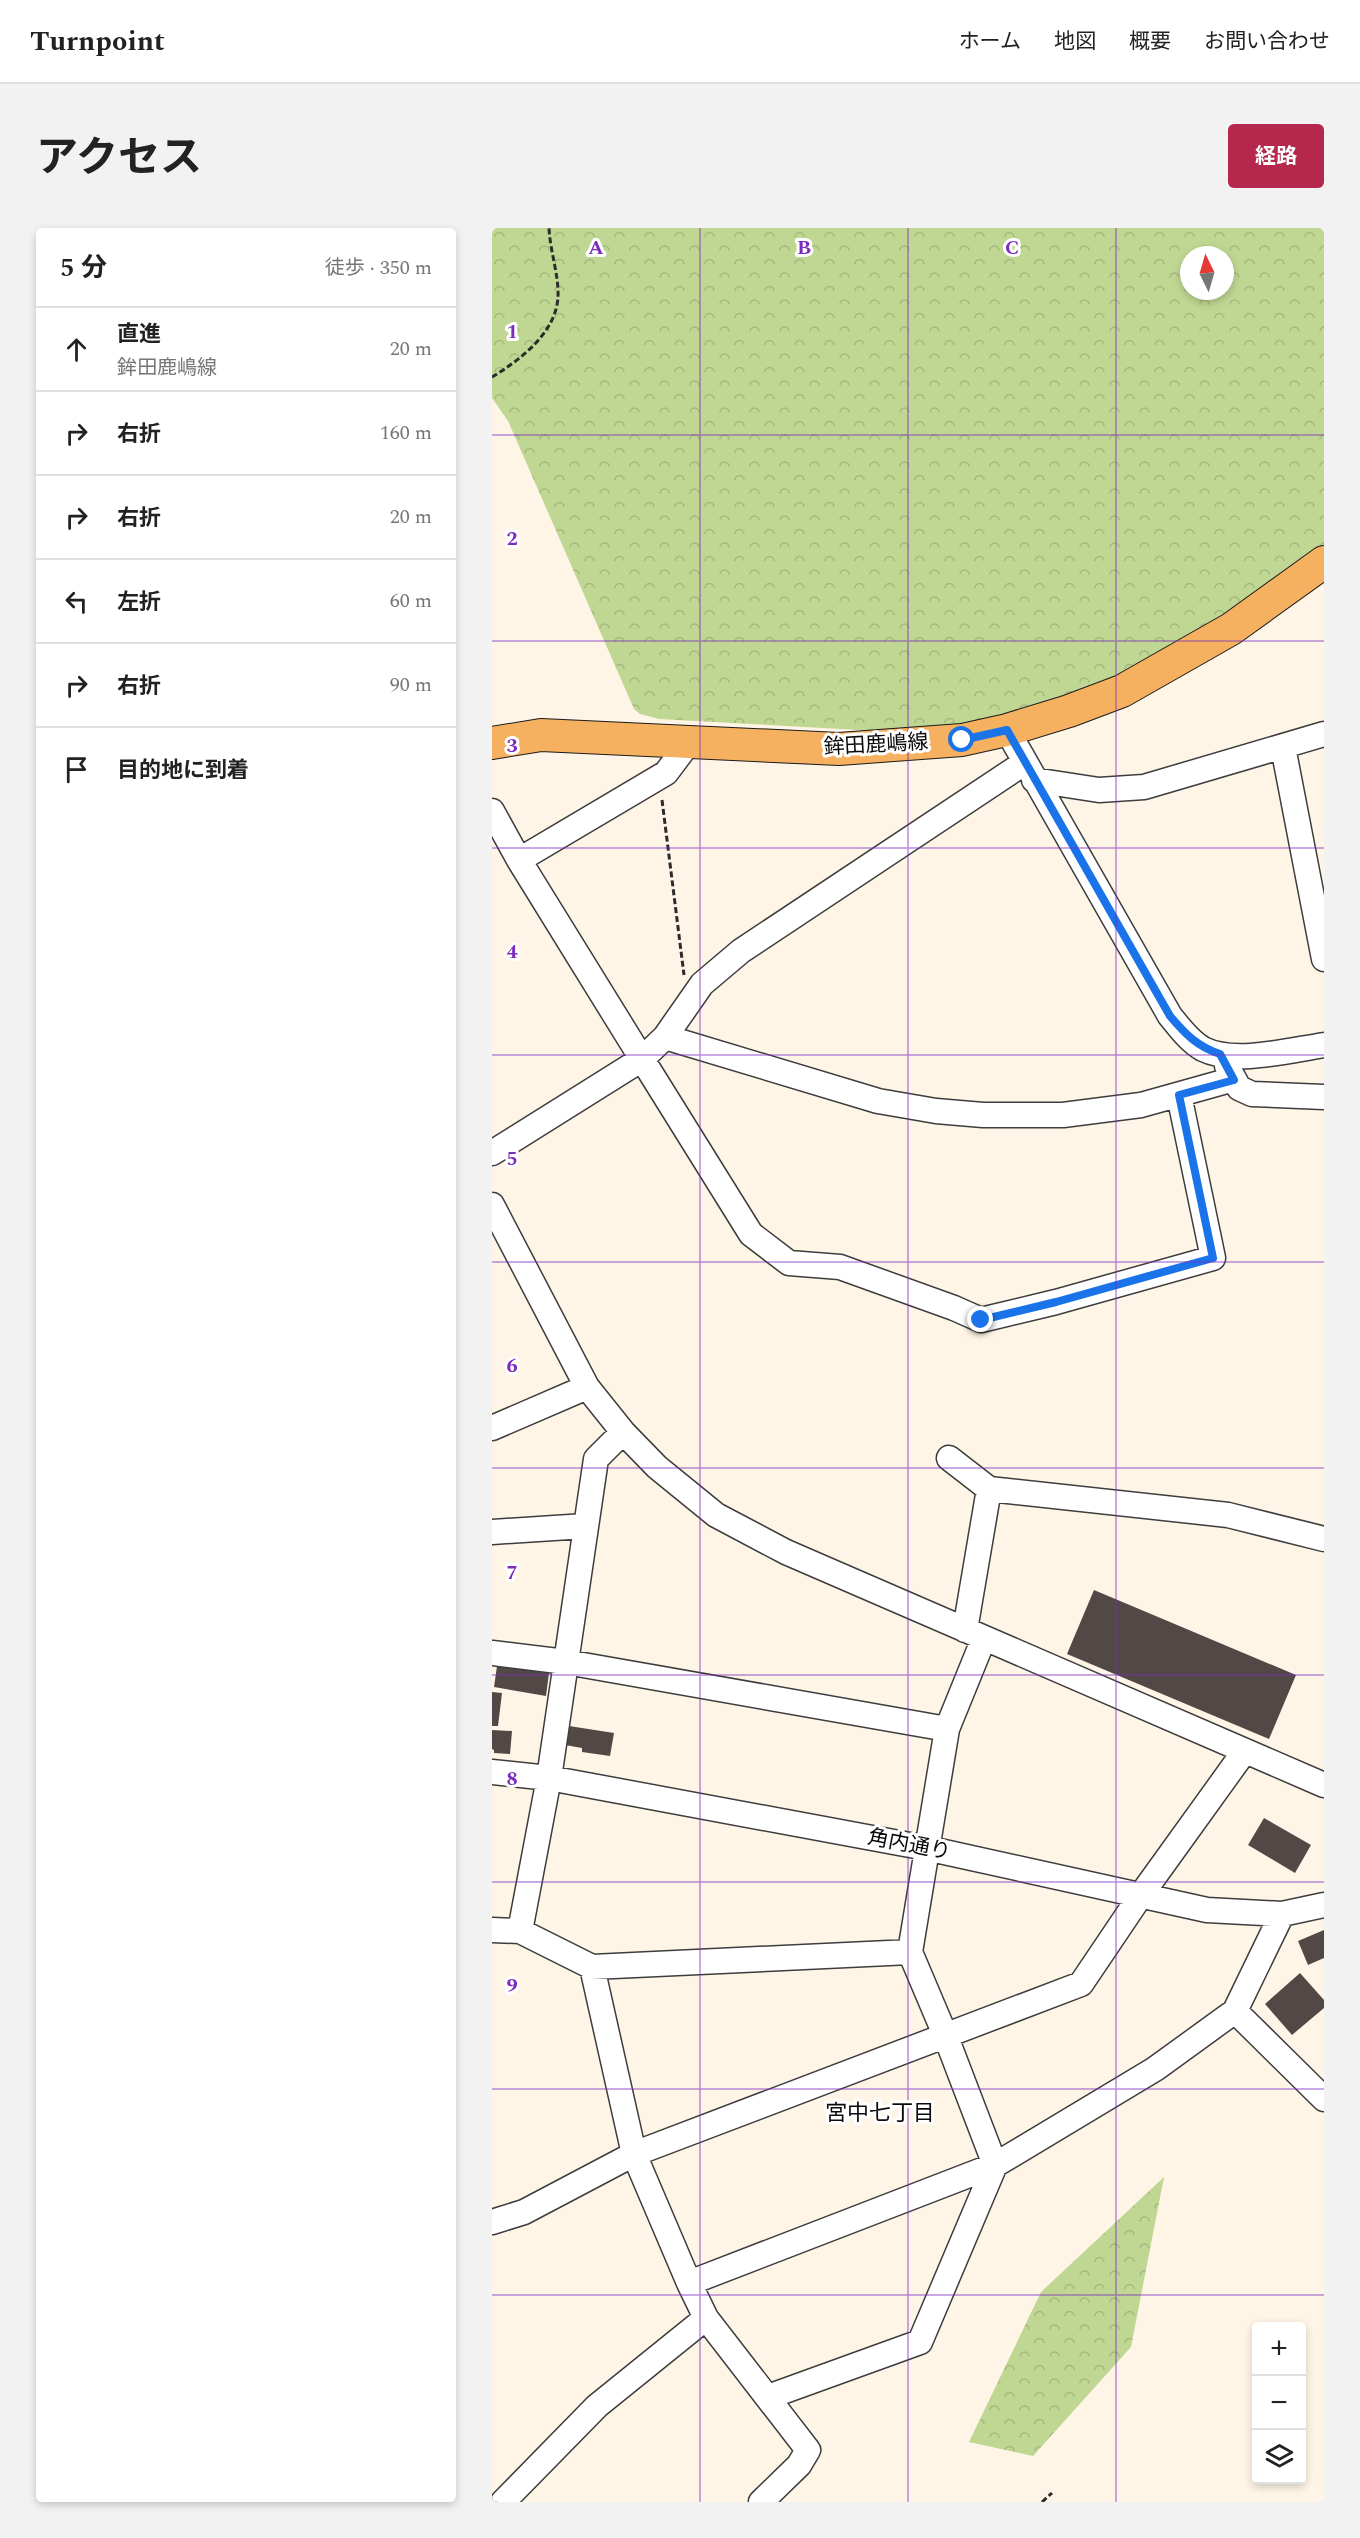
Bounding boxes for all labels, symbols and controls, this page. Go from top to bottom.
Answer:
text: Turnpoint [30,20,165,63]
text: ホーム [959,26,1021,58]
text: 地図 [1054,26,1096,58]
text: 概要 [1129,26,1171,58]
text: お問い合わせ [1204,26,1330,58]
button: 経路 [1228,124,1324,188]
text: アクセス [36,127,202,190]
text: A [588,233,604,263]
text: B [797,233,811,263]
text: C [1005,233,1019,263]
north arrow [1180,246,1234,300]
text: 5 分 [60,248,107,288]
text: 徒歩 · 350 m [325,253,432,283]
text: 1 [506,317,518,347]
text: 直進 [117,318,161,351]
icon: ahead [60,333,93,366]
text: 20 m [390,334,432,364]
text: 鉾田鹿嶋線 [117,353,217,383]
icon: right [60,417,93,450]
text: 右折 [117,418,161,451]
text: 160 m [380,418,432,448]
icon: right [60,501,93,534]
text: 右折 [117,502,161,535]
text: 20 m [390,502,432,532]
text: 2 [506,524,518,554]
icon: left [60,585,93,618]
text: 左折 [117,586,161,619]
text: 60 m [390,586,432,616]
icon: right [60,669,93,702]
text: 右折 [117,670,161,703]
text: 90 m [390,670,432,700]
street label: 鉾田鹿嶋線 [823,726,929,764]
route start [948,726,974,752]
text: 3 [506,731,518,761]
icon: arrive [60,753,93,786]
text: 目的地に到着 [117,754,249,787]
text: 4 [506,937,518,967]
text: 5 [506,1144,518,1174]
route end [967,1306,993,1332]
text: 6 [506,1351,518,1381]
text: 7 [506,1558,518,1588]
text: 8 [506,1764,518,1794]
street label: 角内通り [865,1821,953,1869]
text: 9 [506,1971,518,2001]
district label: 宮中七丁目 [825,2097,935,2130]
map controls [1252,2322,1306,2484]
button: + [1252,2322,1306,2376]
button: − [1252,2376,1306,2430]
button: layers [1252,2430,1306,2484]

